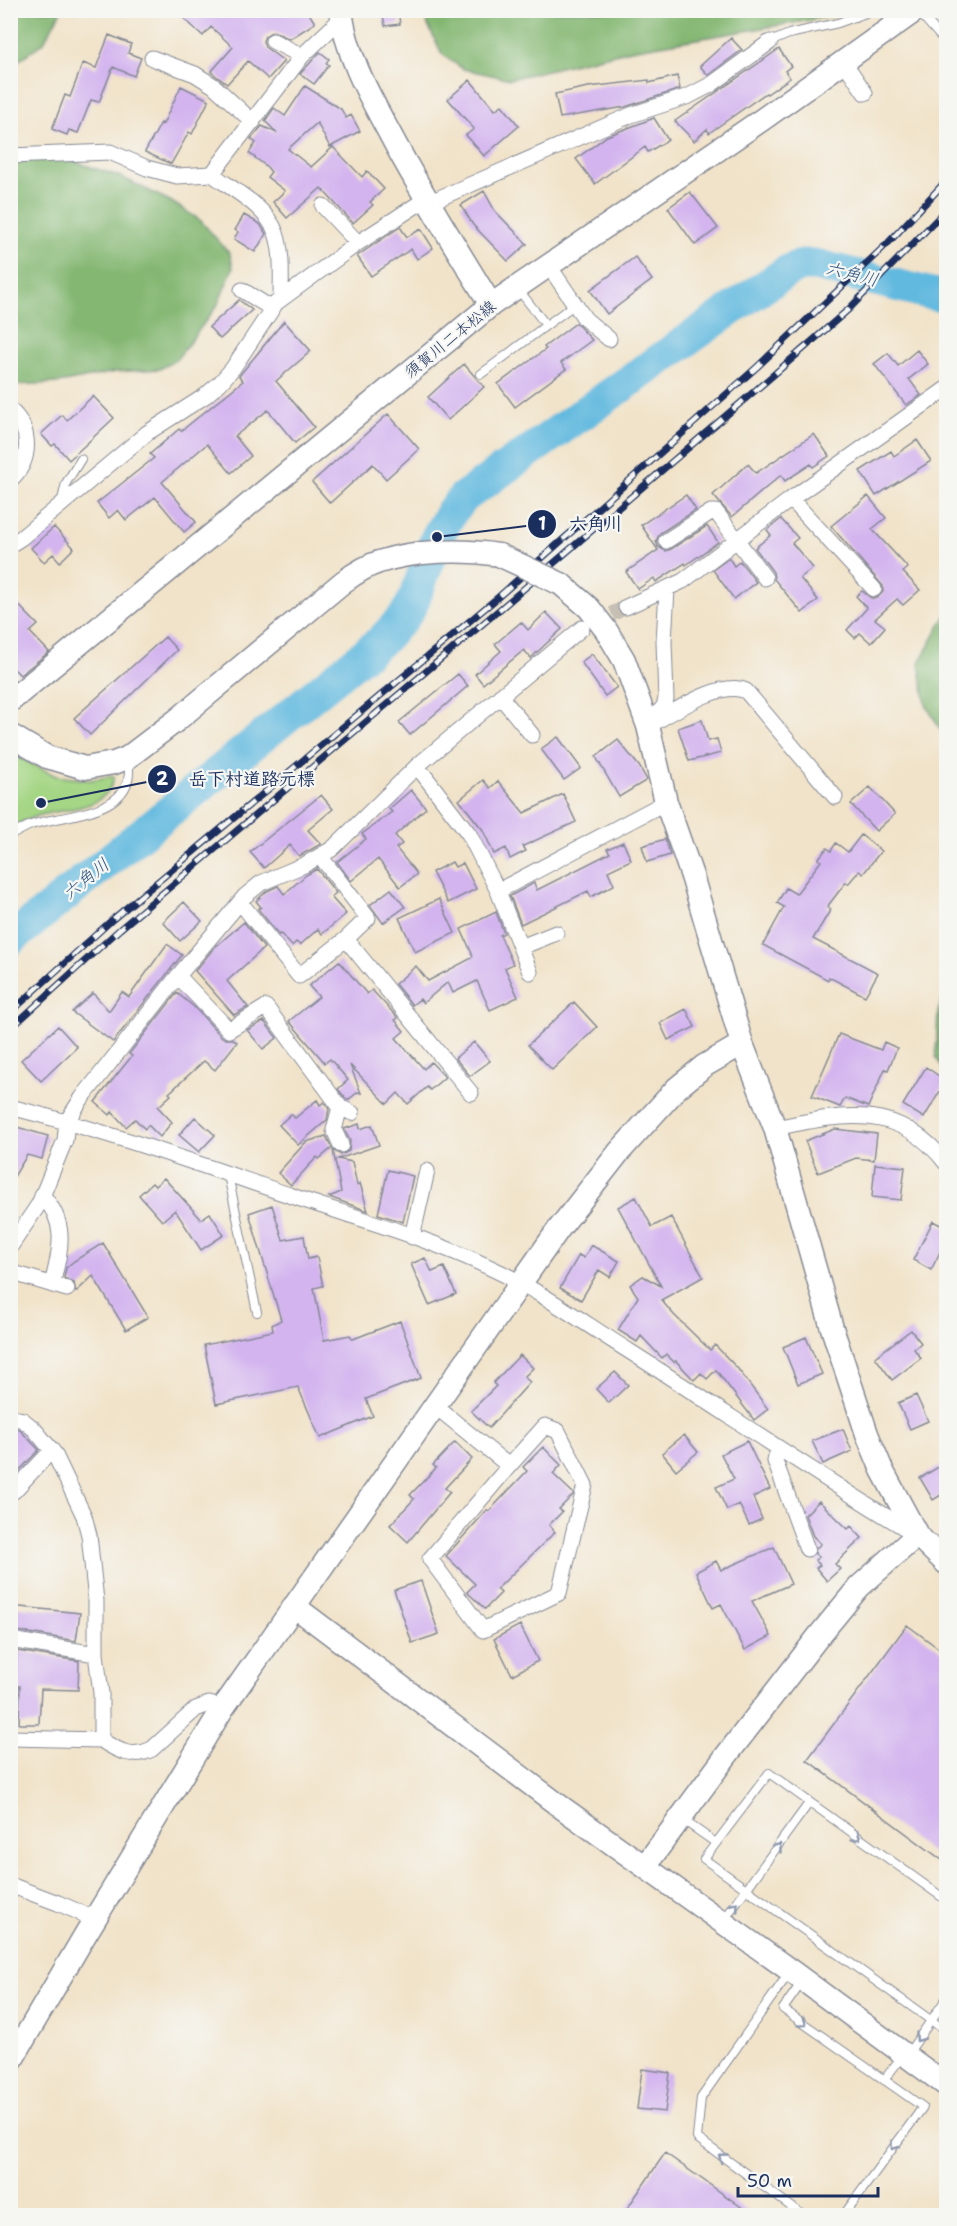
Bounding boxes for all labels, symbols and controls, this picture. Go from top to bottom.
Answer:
water label: 六角川 [823,256,881,292]
street label: 須賀川二本松線 [400,296,500,382]
callout: 六角川 [527,506,635,542]
text: 1 [538,512,546,536]
text: 六角川 [569,512,623,536]
callout: 岳下村道路元標 [147,761,327,797]
text: 2 [156,767,169,791]
text: 岳下村道路元標 [189,767,315,791]
water label: 六角川 [57,853,115,905]
one-way arrow [851,1830,862,1841]
one-way arrow [771,1842,782,1853]
one-way arrow [728,1902,739,1913]
one-way arrow [797,2016,808,2027]
one-way arrow [915,2032,926,2043]
one-way arrow [890,2140,901,2151]
one-way arrow [718,2153,729,2164]
scale bar [738,2160,878,2198]
text: 50 m [747,2169,792,2193]

